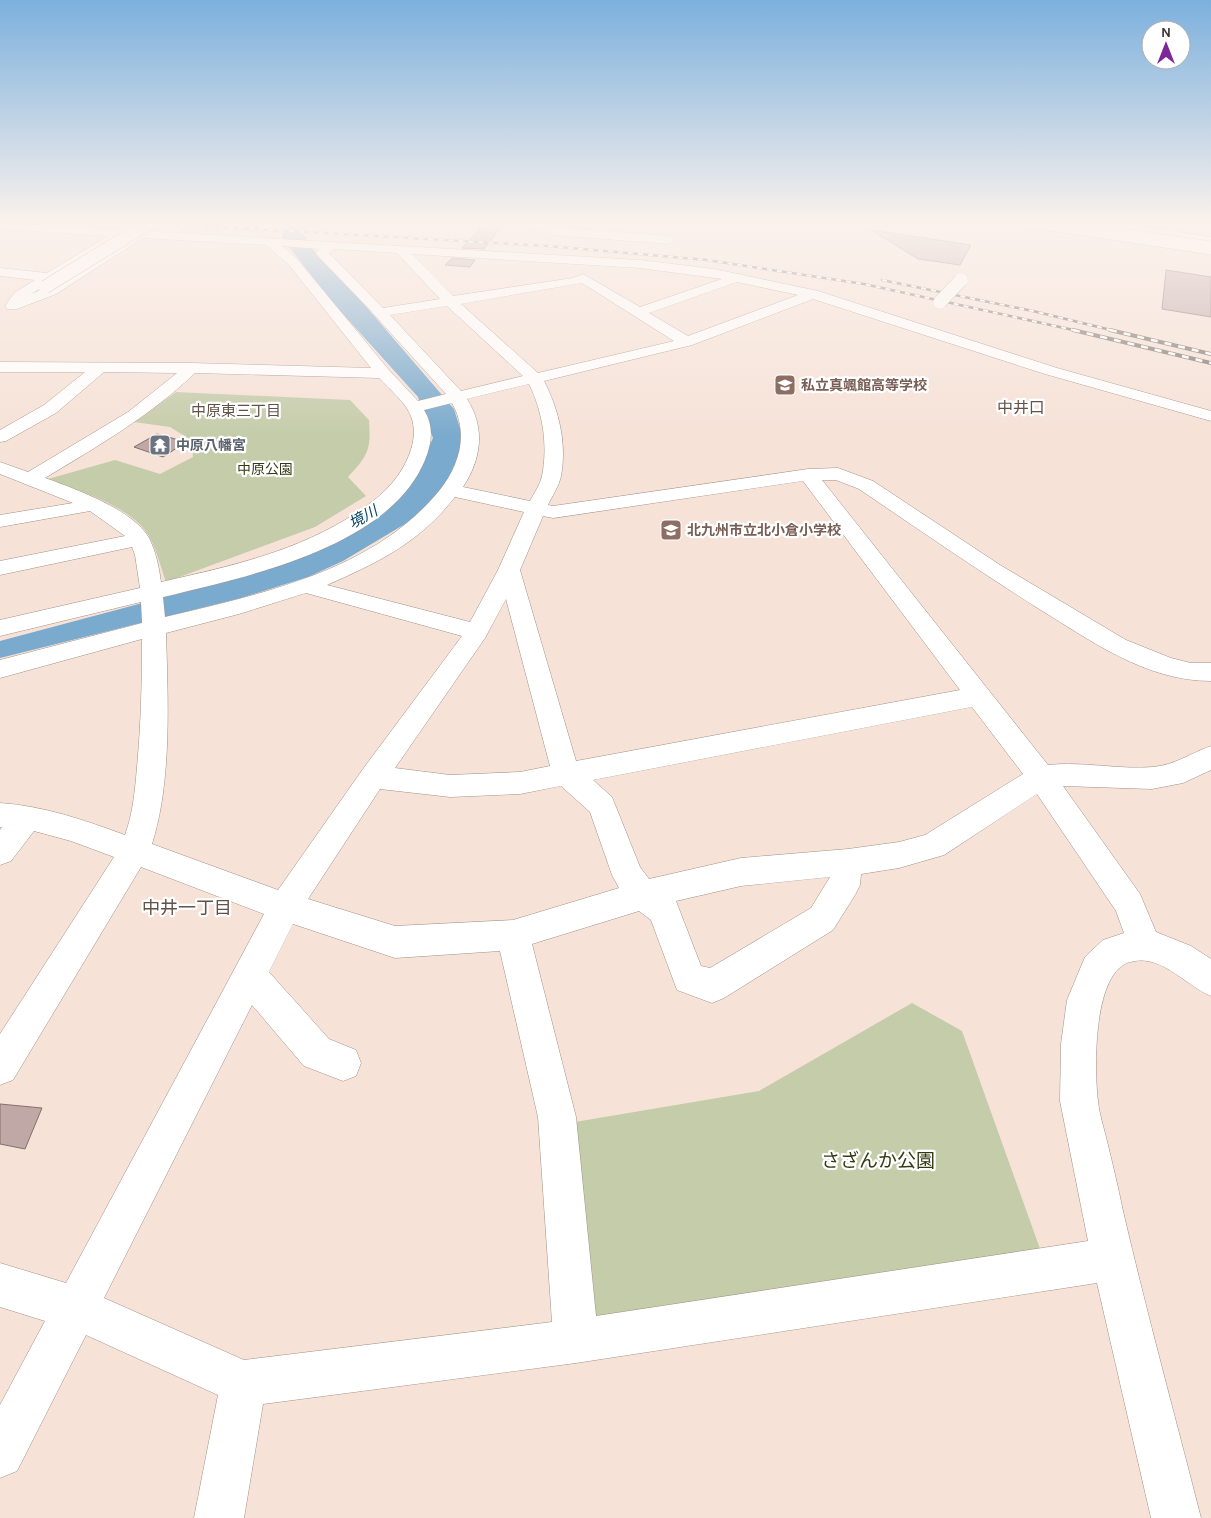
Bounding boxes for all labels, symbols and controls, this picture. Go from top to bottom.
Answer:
north arrow [1141,20,1191,70]
text: N [1161,24,1171,41]
school or university icon: 私立真颯館高等学校 [773,373,797,397]
place label: 私立真颯館高等学校 [801,377,927,394]
district label: 中井口 [997,398,1045,417]
district label: 中原東三丁目 [191,402,281,420]
temple icon: 中原八幡宮 [148,433,172,457]
place label: 中原八幡宮 [176,437,246,454]
park label: 中原公園 [237,461,293,478]
water label: 境川 [346,501,382,532]
school or university icon: 北九州市立北小倉小学校 [659,518,683,542]
place label: 北九州市立北小倉小学校 [687,522,841,539]
district label: 中井一丁目 [142,897,232,919]
park label: さざんか公園 [821,1150,935,1172]

